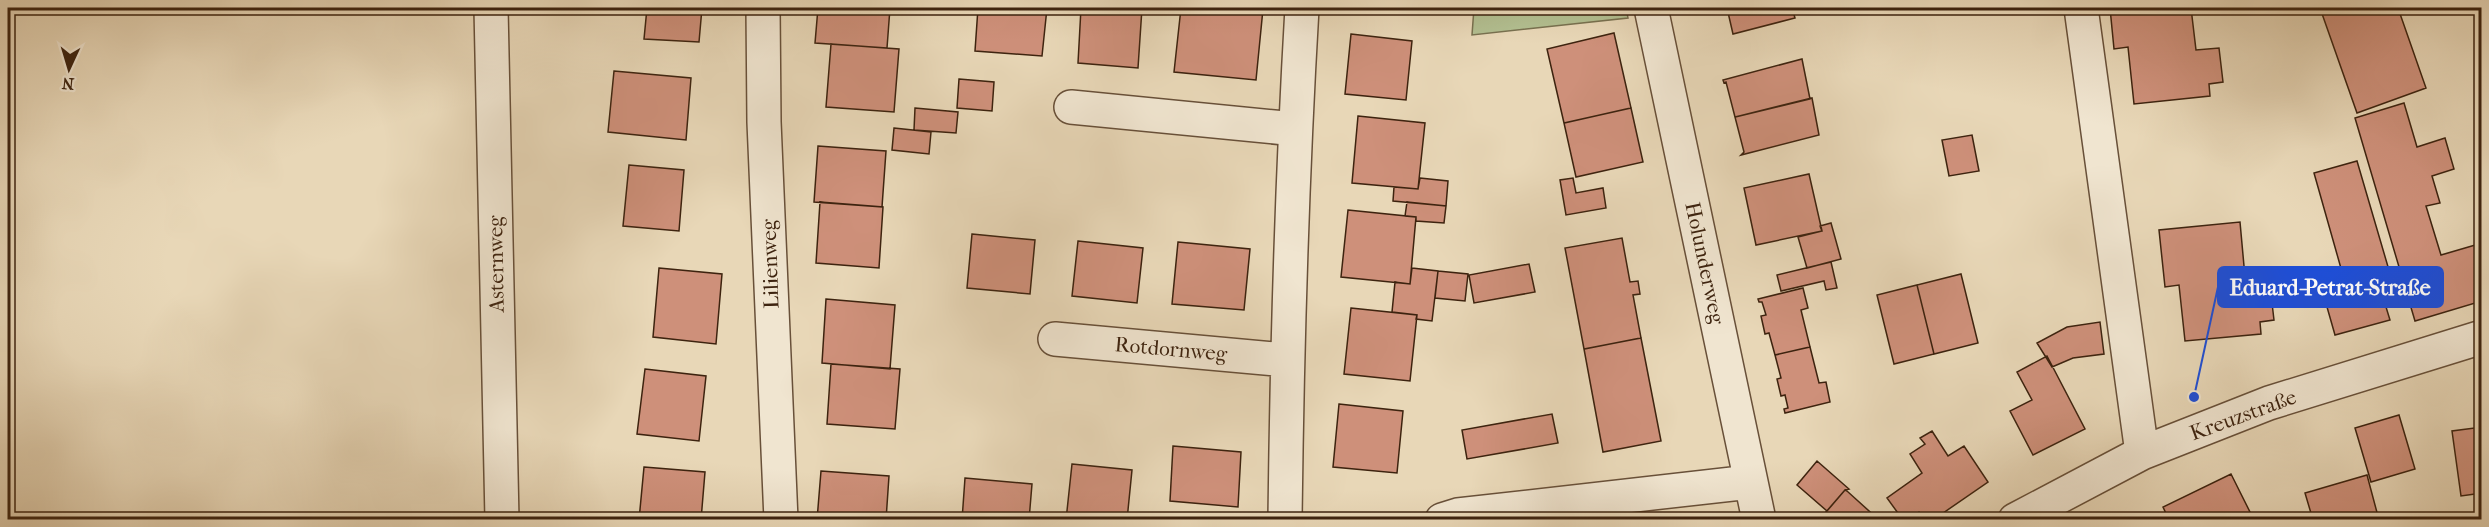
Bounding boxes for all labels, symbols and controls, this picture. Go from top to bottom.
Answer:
north arrow [39,39,99,99]
text: N [60,74,75,93]
street label: Holunderweg [1680,200,1730,327]
street label: Asternweg [483,215,509,314]
street label: Lilienweg [756,218,784,309]
callout: Eduard-Petrat-Straße [2218,267,2443,307]
text: Eduard-Petrat-Straße [2229,275,2431,301]
street label: Rotdornweg [1114,332,1229,366]
street label: Kreuzstraße [2187,385,2299,445]

